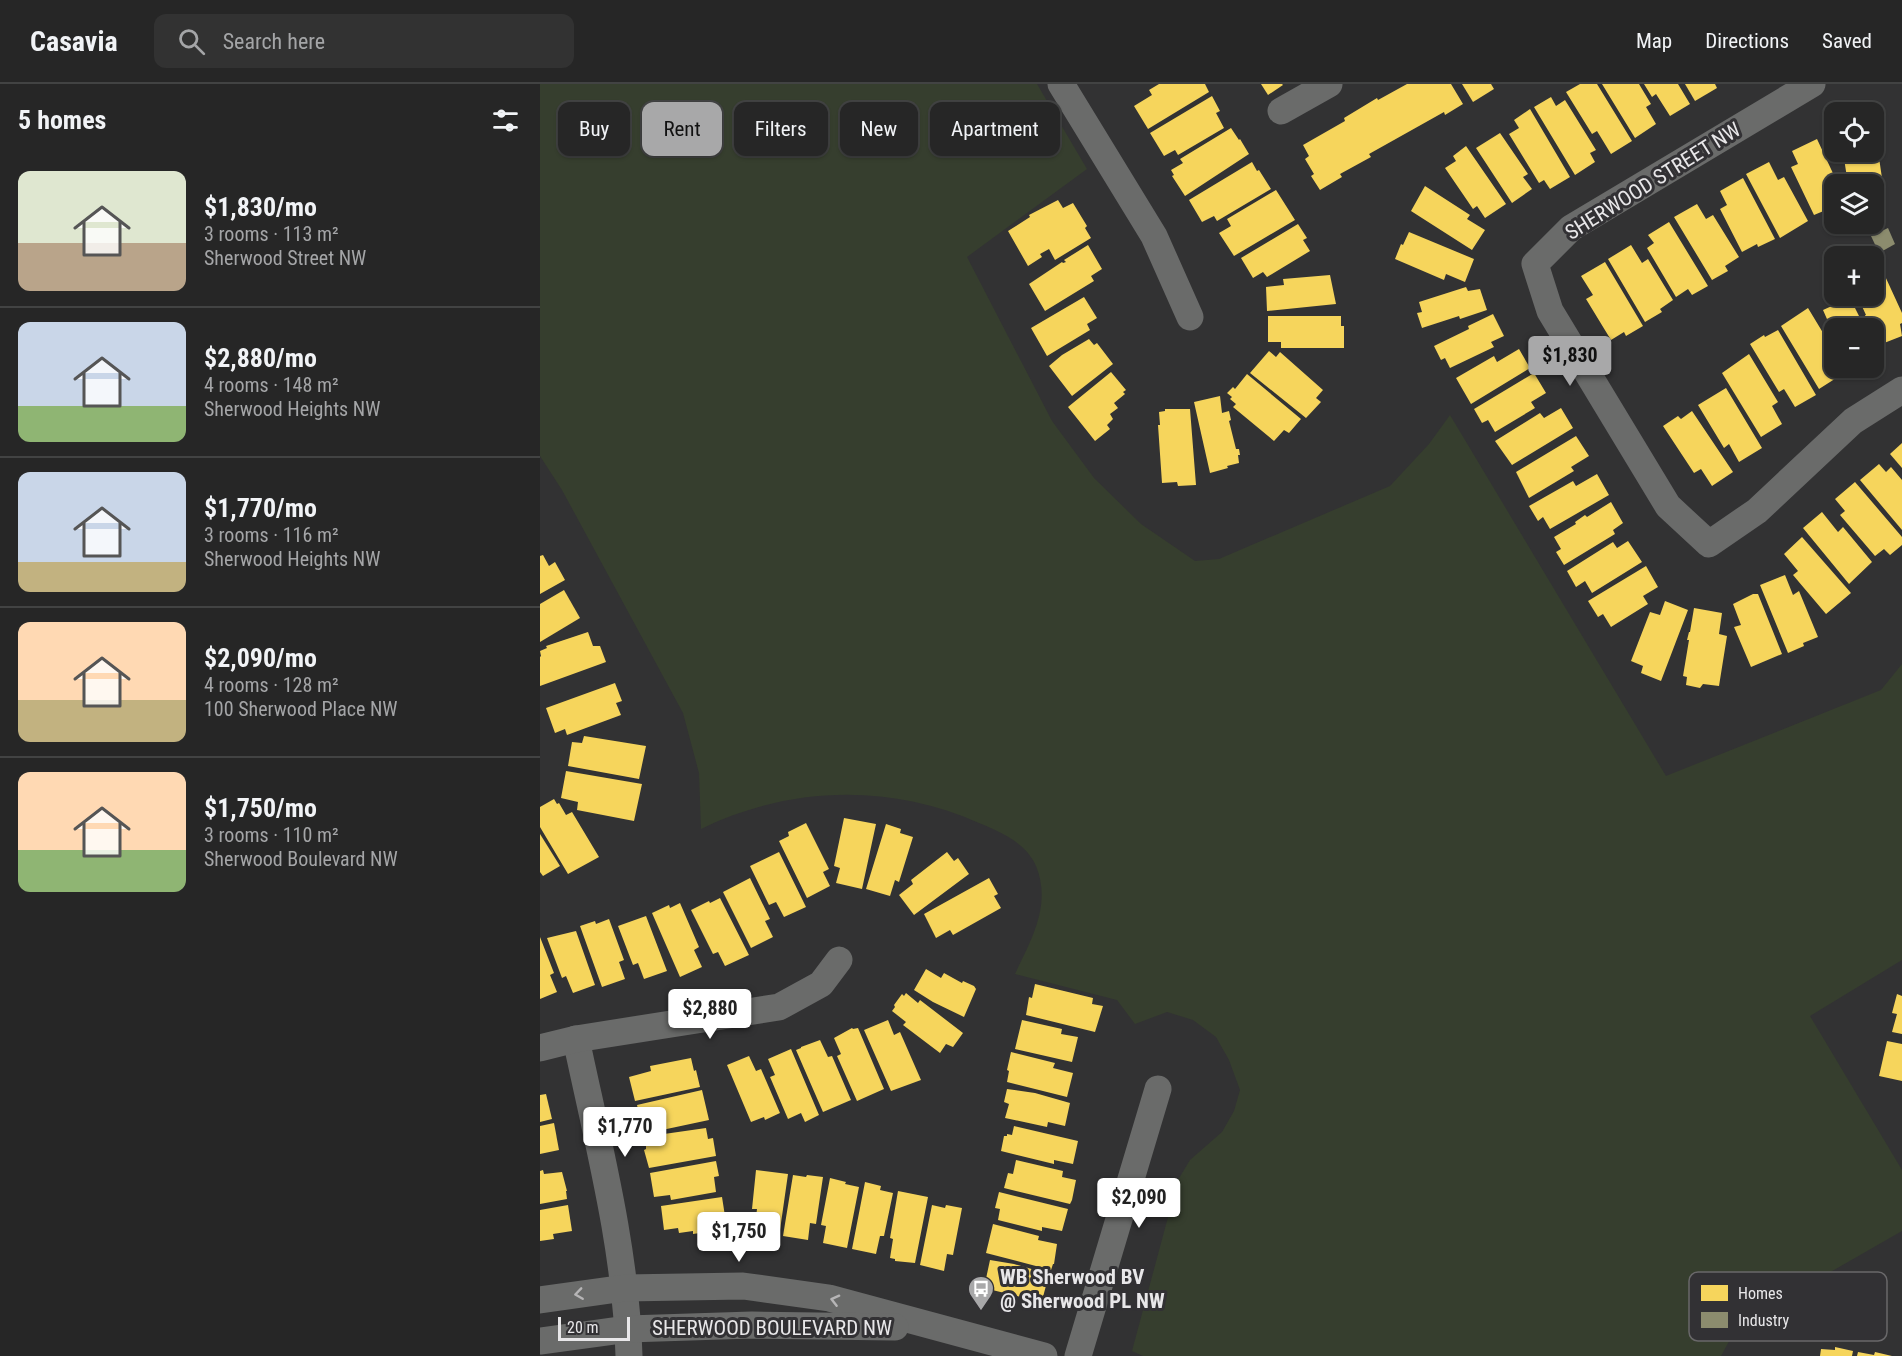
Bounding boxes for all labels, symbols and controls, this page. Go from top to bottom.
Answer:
search box [154,14,574,68]
text: Casavia [30,25,118,58]
icon: search [175,25,208,58]
text: Search here [223,29,325,54]
text: Map [1636,29,1672,53]
text: Directions [1705,29,1789,53]
text: Saved [1822,29,1872,53]
chip: Buy [558,102,630,156]
chip: Rent [642,102,722,156]
chip: Filters [734,102,828,156]
chip: New [840,102,918,156]
chip: Apartment [930,102,1060,156]
map controls [1824,102,1884,378]
button: locate [1824,102,1884,162]
icon: filters [489,104,522,137]
text: 5 homes [18,105,106,135]
street label: SHERWOOD STREET NW [1561,117,1745,245]
button: layers [1824,174,1884,234]
text: $1,830/mo [204,192,317,222]
icon: home [66,195,138,267]
text: 3 rooms · 113 m² [204,222,339,246]
text: Sherwood Street NW [204,246,366,270]
button: + [1824,246,1884,306]
button: − [1824,318,1884,378]
pin: $1,830 [1521,336,1619,387]
text: $2,880/mo [204,343,317,373]
text: $1,830 [1542,343,1598,367]
icon: home [66,346,138,418]
text: 4 rooms · 148 m² [204,373,339,397]
text: Sherwood Heights NW [204,397,380,421]
text: $1,770/mo [204,493,317,523]
icon: home [66,496,138,568]
text: 3 rooms · 116 m² [204,523,339,547]
text: Sherwood Heights NW [204,547,380,571]
text: $2,090/mo [204,643,317,673]
icon: home [66,646,138,718]
text: 4 rooms · 128 m² [204,673,339,697]
text: 100 Sherwood Place NW [204,697,398,721]
text: $1,750/mo [204,793,317,823]
icon: home [66,796,138,868]
text: 3 rooms · 110 m² [204,823,339,847]
text: Sherwood Boulevard NW [204,847,398,871]
pin: $2,880 [661,989,759,1040]
text: $2,880 [682,996,738,1020]
pin: $1,770 [576,1107,674,1158]
text: $1,770 [597,1114,653,1138]
pin: $2,090 [1090,1178,1188,1229]
text: $2,090 [1111,1185,1167,1209]
pin: $1,750 [690,1212,788,1263]
text: $1,750 [711,1219,767,1243]
place label: WB Sherwood BV @ Sherwood PL NW [1000,1265,1165,1313]
legend [1689,1272,1887,1341]
bus stop icon: WB Sherwood BV @ Sherwood PL NW [966,1274,996,1312]
text: Homes [1738,1284,1783,1303]
one-way arrow [574,1288,583,1300]
one-way arrow [830,1295,840,1308]
text: Industry [1738,1311,1789,1330]
scale bar [558,1314,630,1342]
street label: SHERWOOD BOULEVARD NW [652,1316,892,1340]
text: 20 m [567,1318,599,1337]

